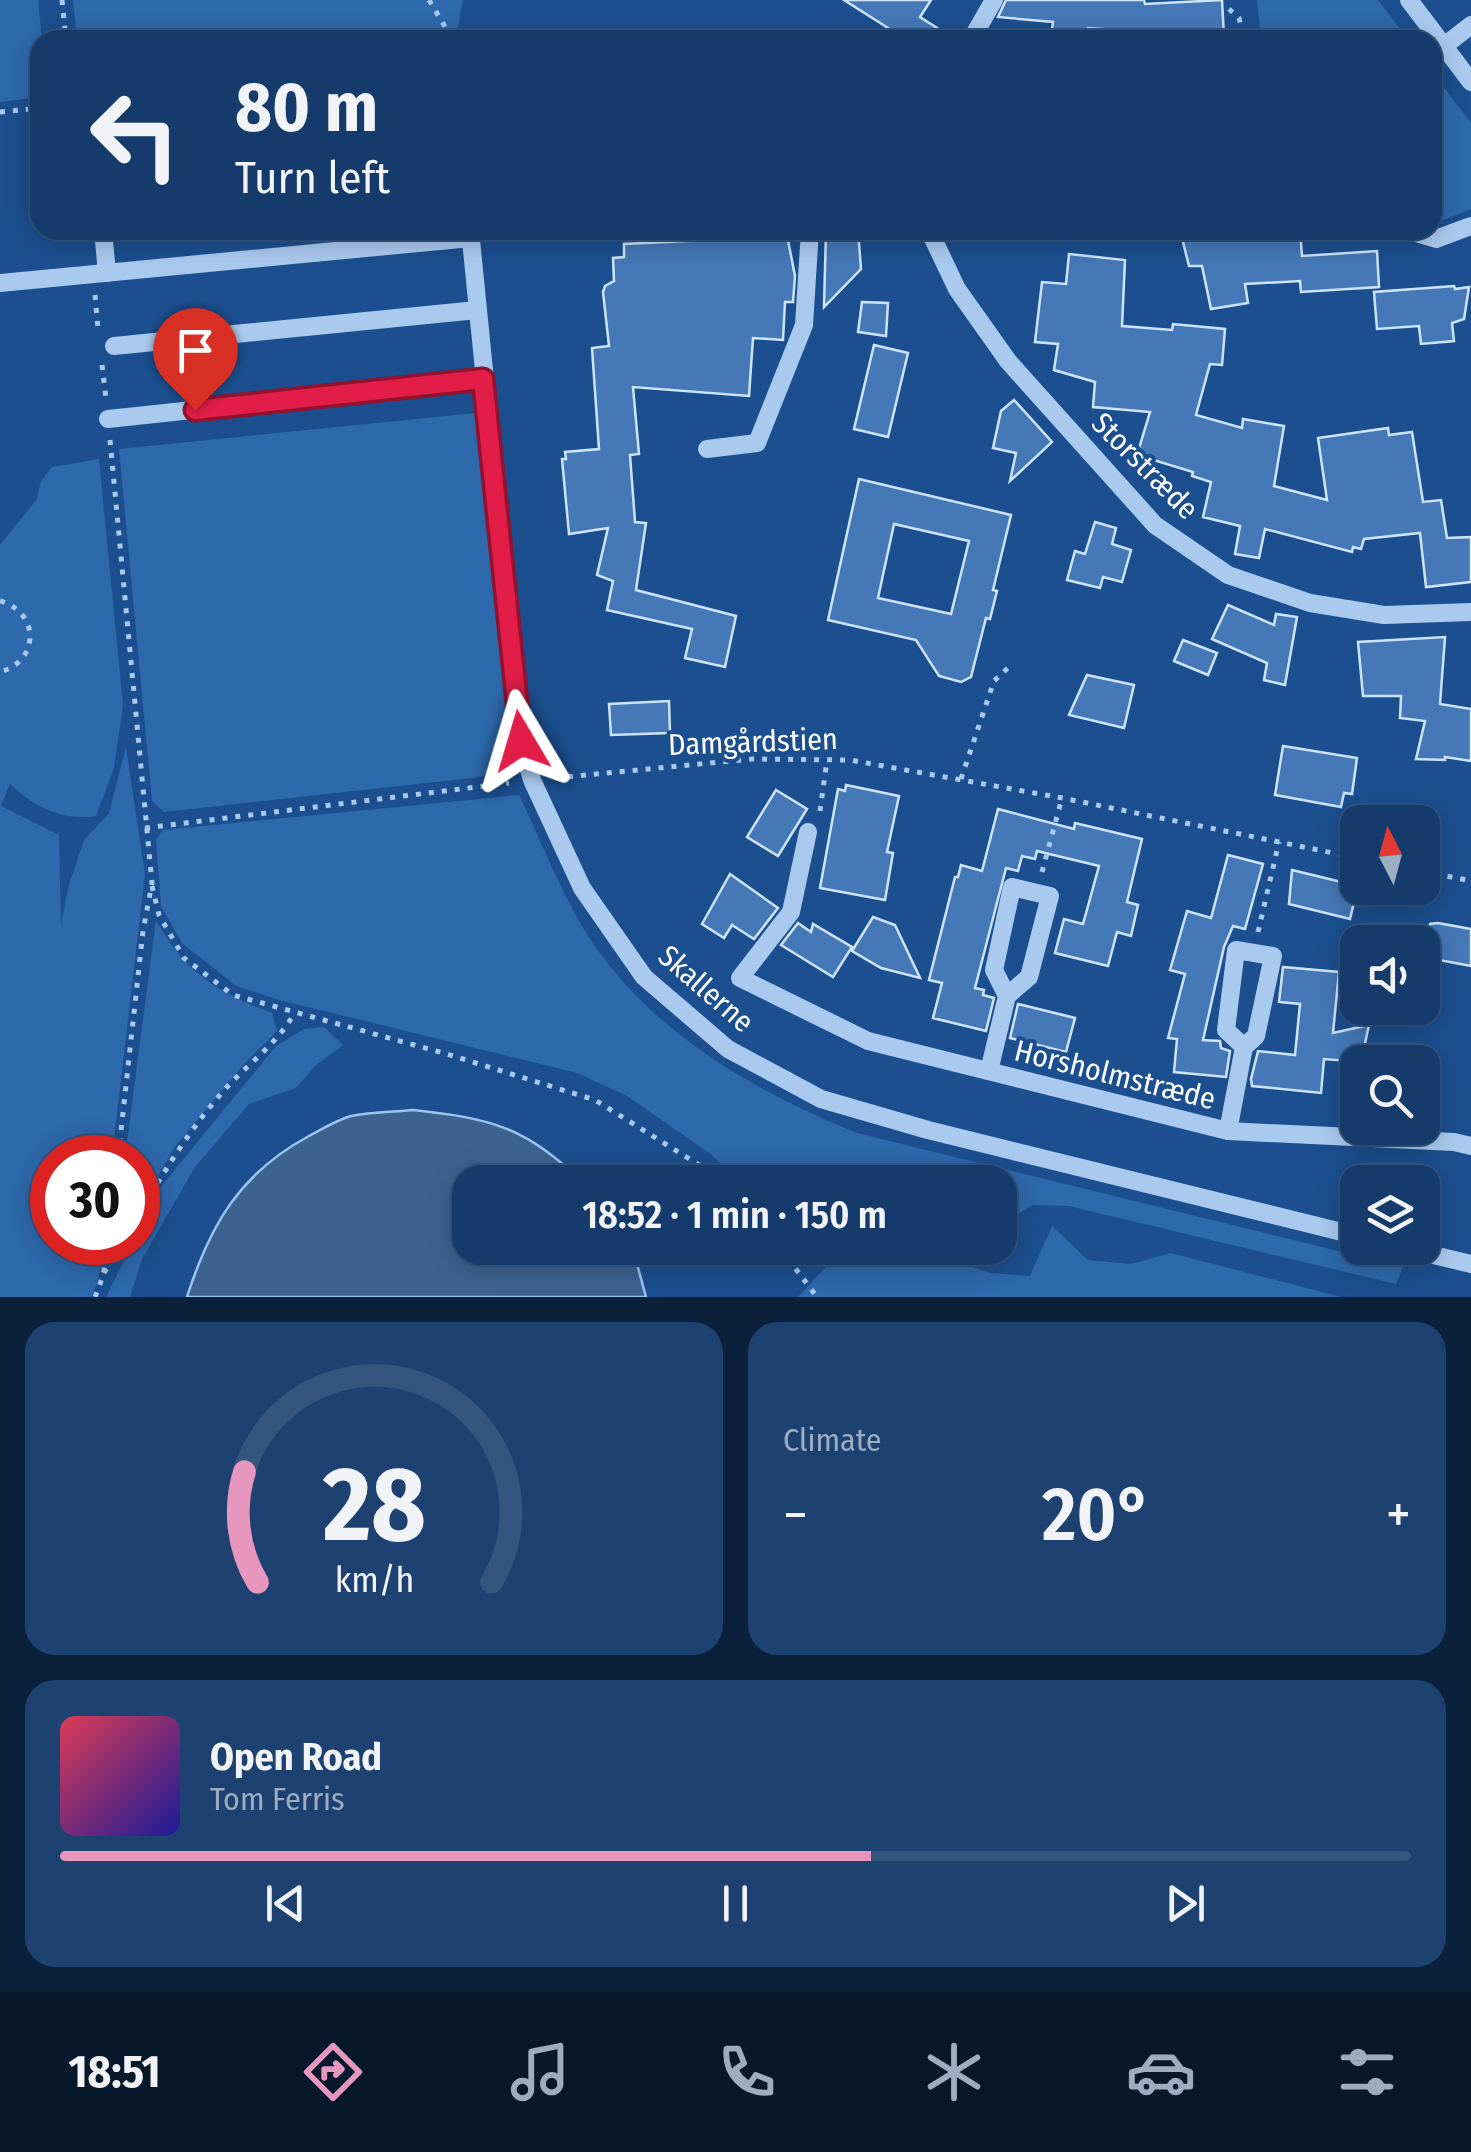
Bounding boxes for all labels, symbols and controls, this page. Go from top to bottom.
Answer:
text: 80 m [235,66,378,150]
icon: left [70,70,200,200]
text: Turn left [235,151,390,205]
pin [153,308,238,411]
icon: arrive [168,323,223,378]
street label: Storstræde [1084,405,1206,527]
position arrow [469,689,573,793]
street label: Damgårdstien [668,721,838,763]
north arrow [1340,805,1440,905]
map controls [1340,805,1440,1265]
button: sound [1340,925,1440,1025]
street label: Skallerne [651,938,761,1040]
street label: Horsholmstræde [1011,1033,1219,1117]
button: search [1340,1045,1440,1145]
speed limit sign: 30 [30,1135,160,1265]
button: layers [1340,1165,1440,1265]
text: 18:52 · 1 min · 150 m [582,1192,887,1238]
text: Climate [783,1421,882,1459]
text: 28 [321,1443,426,1568]
text: 20° [1042,1470,1152,1560]
text: − [783,1482,808,1548]
text: + [1386,1482,1411,1548]
text: km/h [334,1559,414,1601]
text: Open Road [210,1734,382,1780]
text: Tom Ferris [210,1780,345,1818]
icon: previous [258,1876,313,1931]
icon: pause [708,1876,763,1931]
icon: next [1158,1876,1213,1931]
icon: directions [298,2037,368,2107]
icon: music [505,2037,575,2107]
icon: phone [712,2037,782,2107]
icon: climate [919,2037,989,2107]
icon: car [1126,2037,1196,2107]
icon: filters [1332,2037,1402,2107]
text: 18:51 [68,2045,161,2099]

